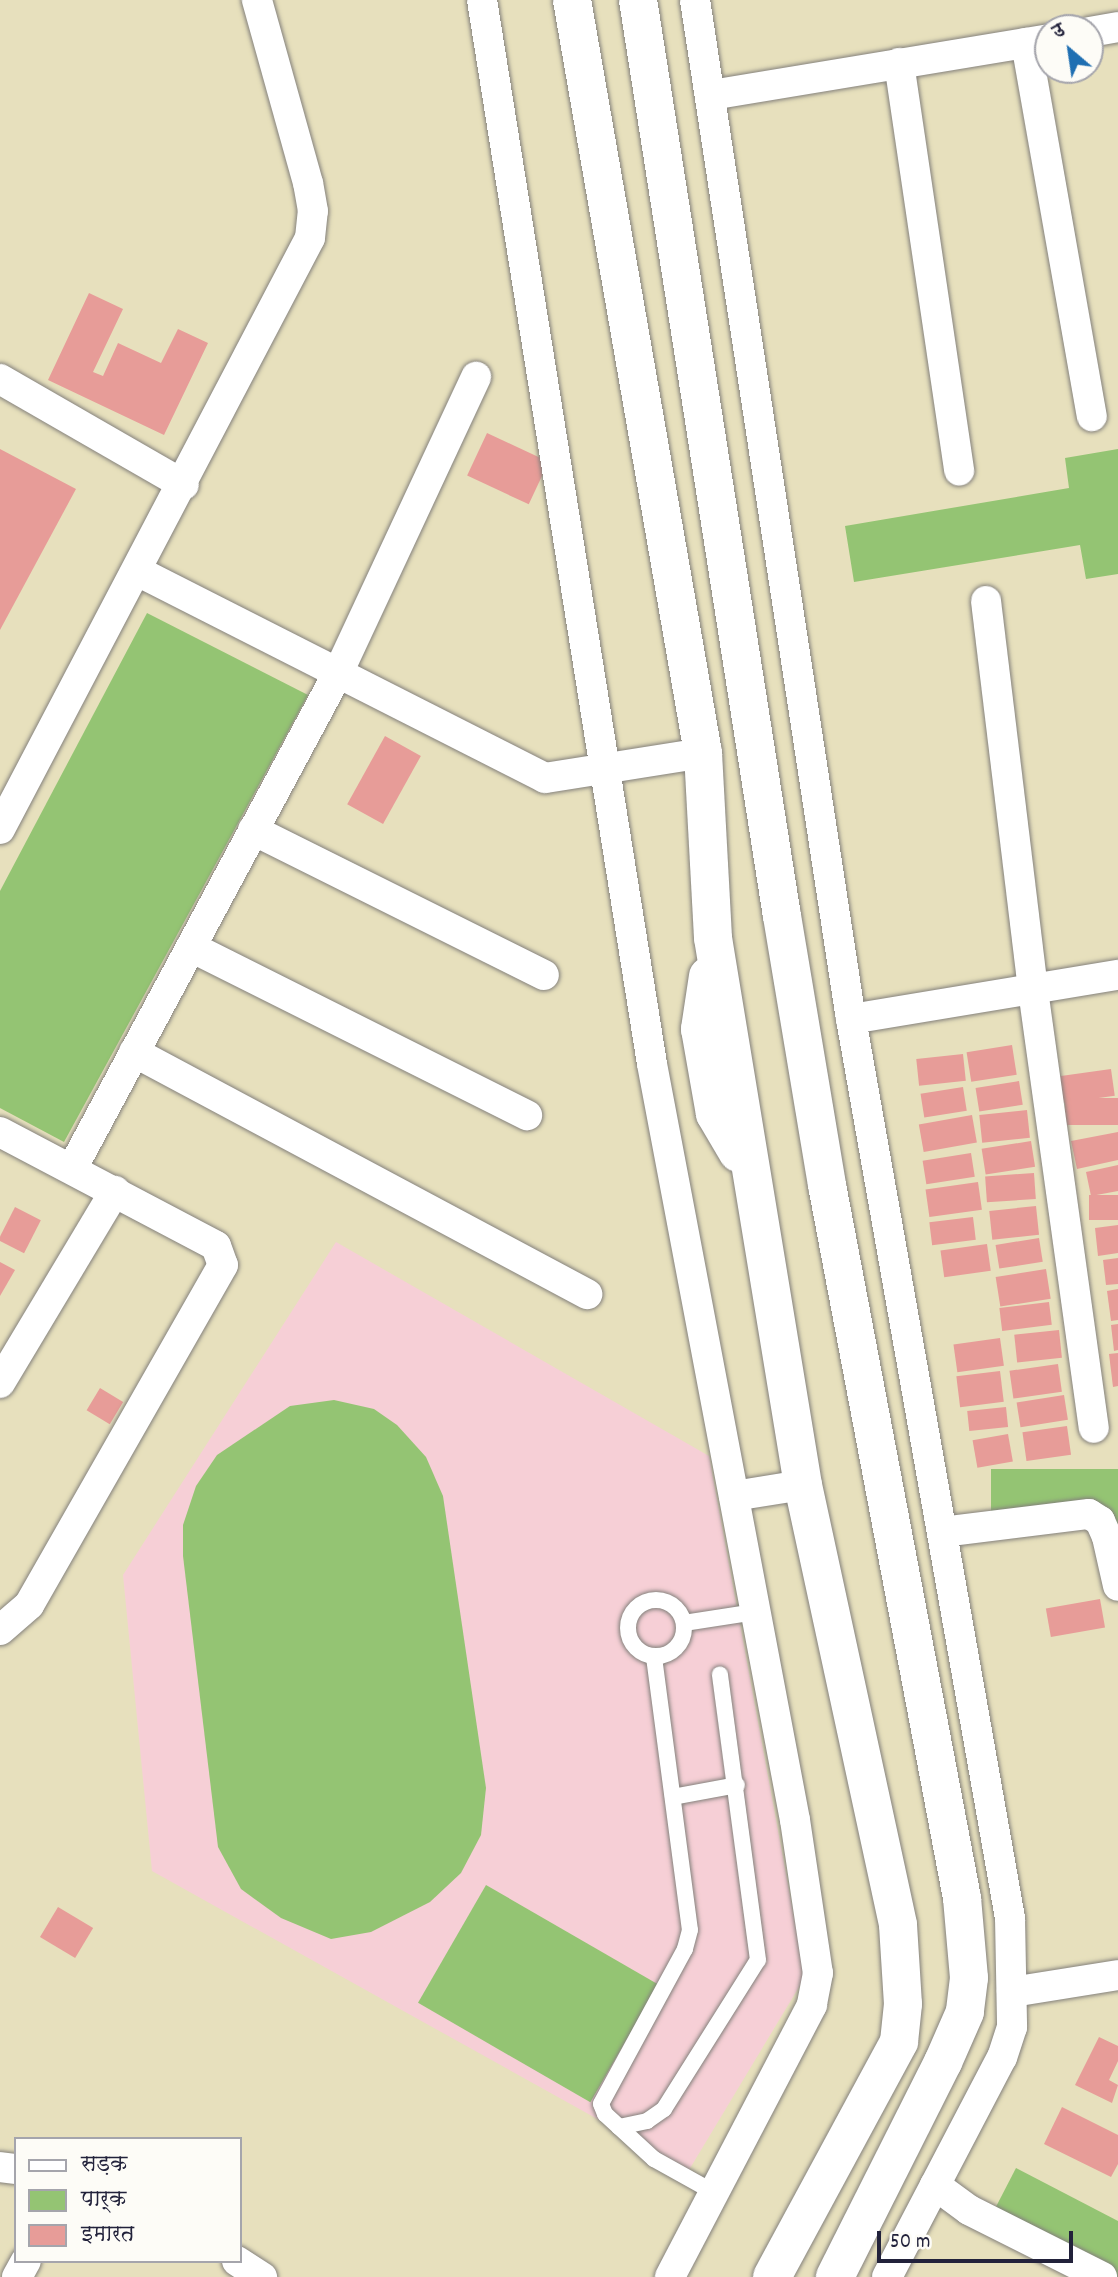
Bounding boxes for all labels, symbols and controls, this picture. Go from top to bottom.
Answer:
north arrow [1034,14,1104,84]
text: उ [1048,18,1071,46]
legend [14,2137,242,2263]
text: सड़क [81,2151,127,2181]
text: पार्क [81,2186,127,2216]
scale bar [880,2218,1076,2262]
text: इमारत [81,2221,134,2251]
text: 50 m [890,2228,930,2258]

